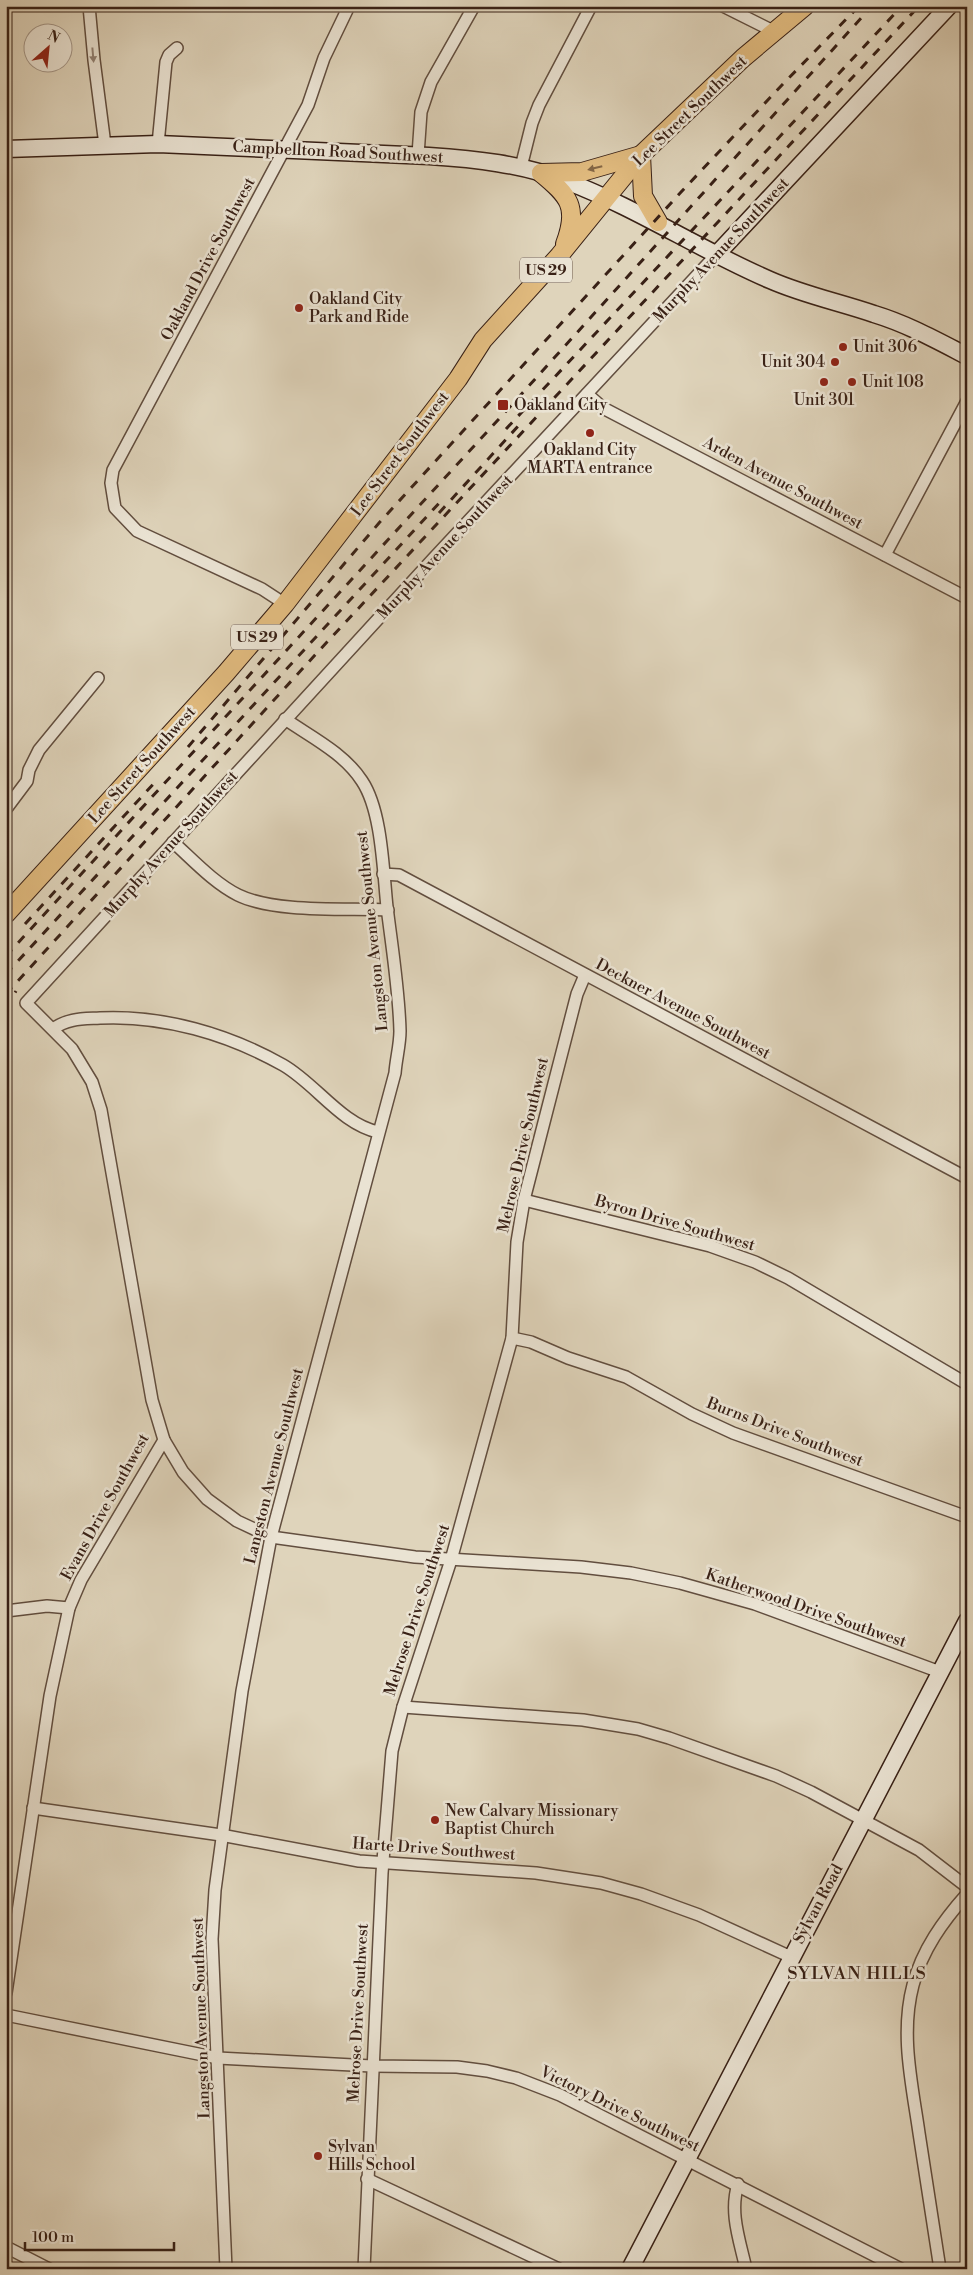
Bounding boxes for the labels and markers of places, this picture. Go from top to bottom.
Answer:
place label: Oakland City Park and Ride [309,289,409,327]
marker: Oakland City Park and Ride [293,302,305,314]
place label: Unit 306 [853,337,917,357]
marker: Unit 306 [837,341,849,353]
place label: Unit 304 [761,352,825,372]
marker: Unit 304 [829,356,841,368]
place label: Unit 108 [862,372,924,392]
marker: Unit 301 [818,376,830,388]
marker: Unit 108 [846,376,858,388]
place label: Unit 301 [794,390,855,410]
place label: Oakland City [514,395,607,415]
marker: Oakland City [496,398,510,412]
marker: Oakland City MARTA entrance [584,427,596,439]
place label: Oakland City MARTA entrance [527,440,653,478]
place label: New Calvary Missionary Baptist Church [444,1801,618,1839]
marker: New Calvary Missionary Baptist Church [429,1814,441,1826]
place label: Sylvan Hills School [328,2137,416,2175]
marker: Sylvan Hills School [312,2150,324,2162]

